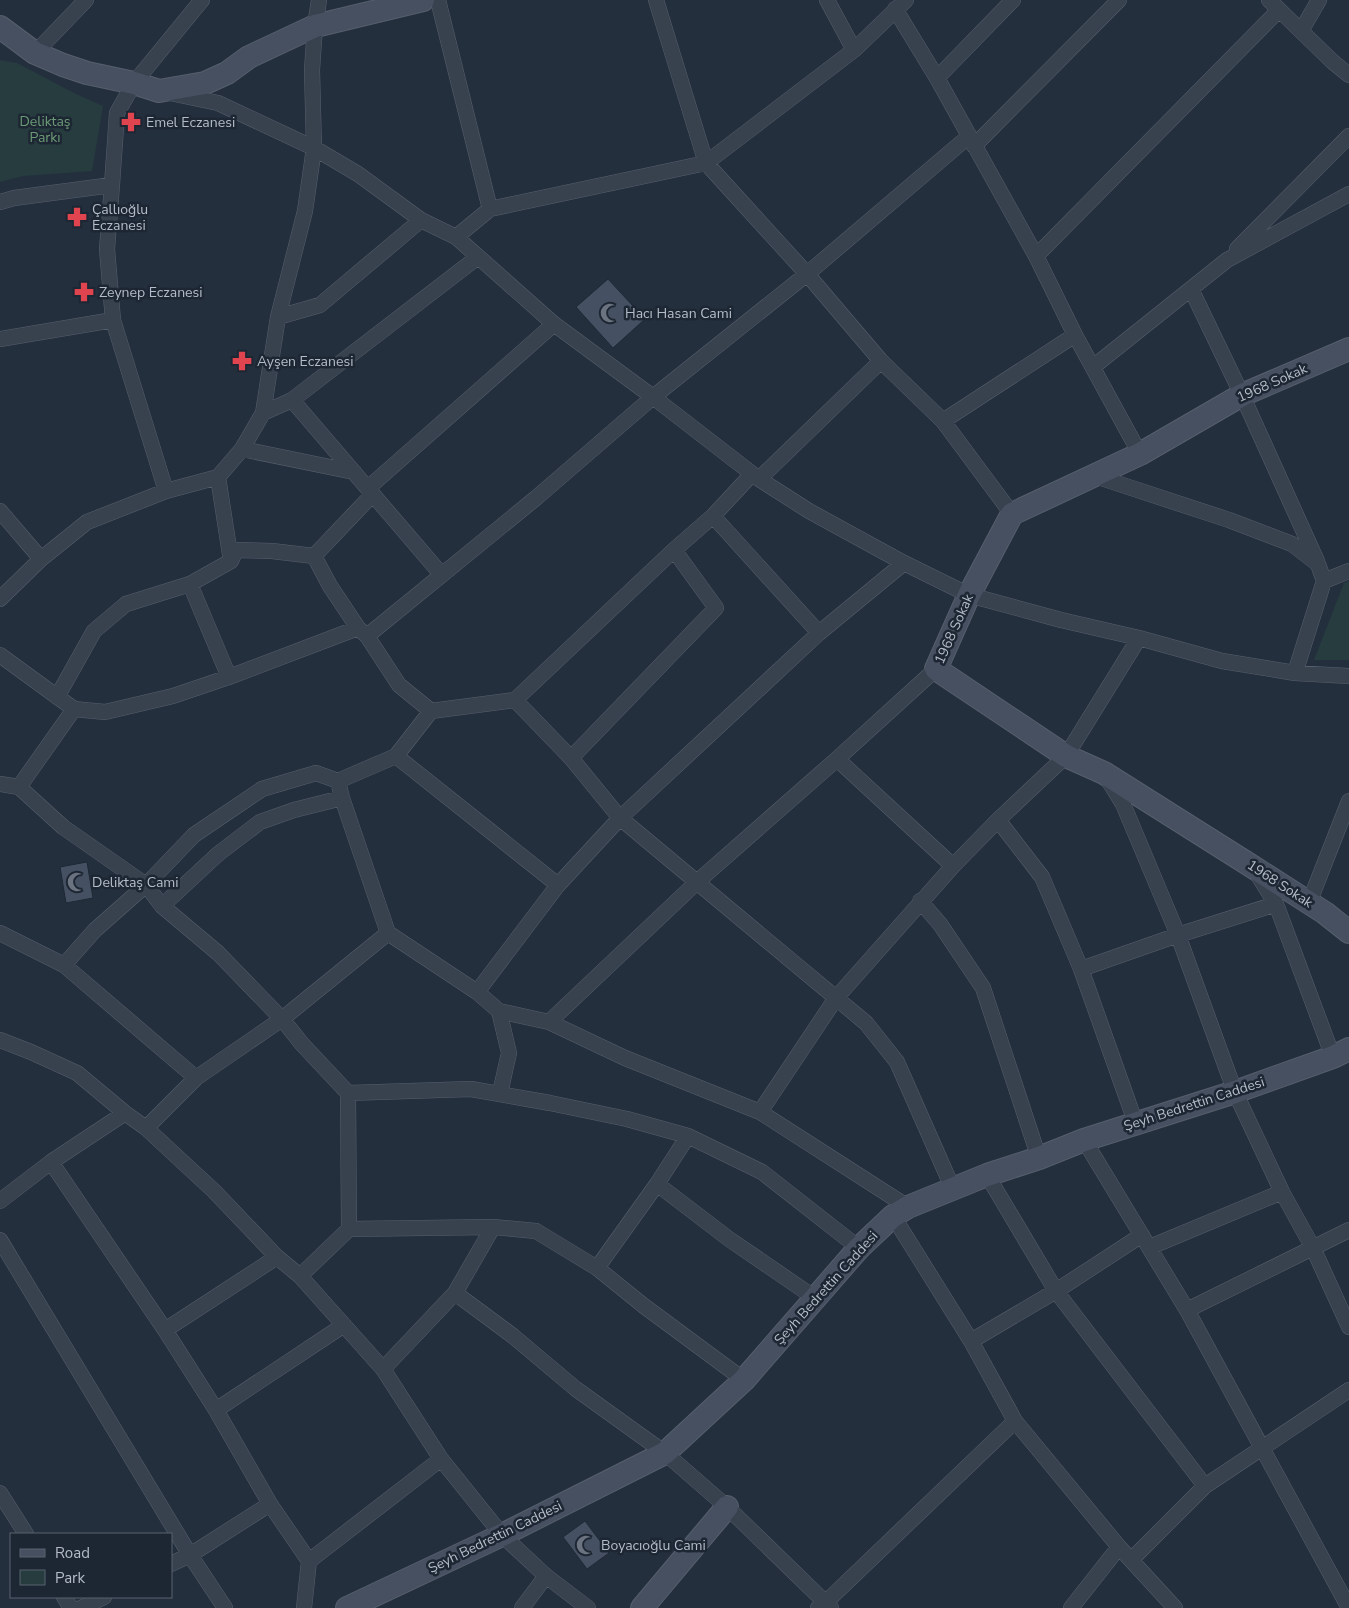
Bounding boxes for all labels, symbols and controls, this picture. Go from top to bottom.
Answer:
pharmacy icon: Emel Eczanesi [120,111,142,133]
park label: Deliktaş Parkı [19,112,71,147]
place label: Emel Eczanesi [146,113,235,132]
place label: Çallıoğlu Eczanesi [92,200,148,235]
pharmacy icon: Çallıoğlu Eczanesi [66,206,88,228]
pharmacy icon: Zeynep Eczanesi [73,281,95,303]
place label: Zeynep Eczanesi [99,283,203,302]
mosque icon: Hacı Hasan Cami [599,302,621,324]
place label: Hacı Hasan Cami [625,304,732,323]
pharmacy icon: Ayşen Eczanesi [231,350,253,372]
place label: Ayşen Eczanesi [257,352,353,371]
street label: 1968 Sokak [1234,359,1311,407]
street label: 1968 Sokak [930,590,978,667]
street label: 1968 Sokak [1243,856,1317,913]
mosque icon: Deliktaş Cami [66,871,88,893]
place label: Deliktaş Cami [92,873,179,892]
street label: Şeyh Bedrettin Caddesi [1121,1072,1267,1136]
street label: Şeyh Bedrettin Caddesi [770,1227,882,1349]
street label: Şeyh Bedrettin Caddesi [425,1496,565,1578]
legend [10,1533,172,1598]
mosque icon: Boyacıoğlu Cami [575,1534,597,1556]
place label: Boyacıoğlu Cami [601,1536,706,1555]
text: Road [55,1543,90,1563]
text: Park [55,1568,85,1588]

